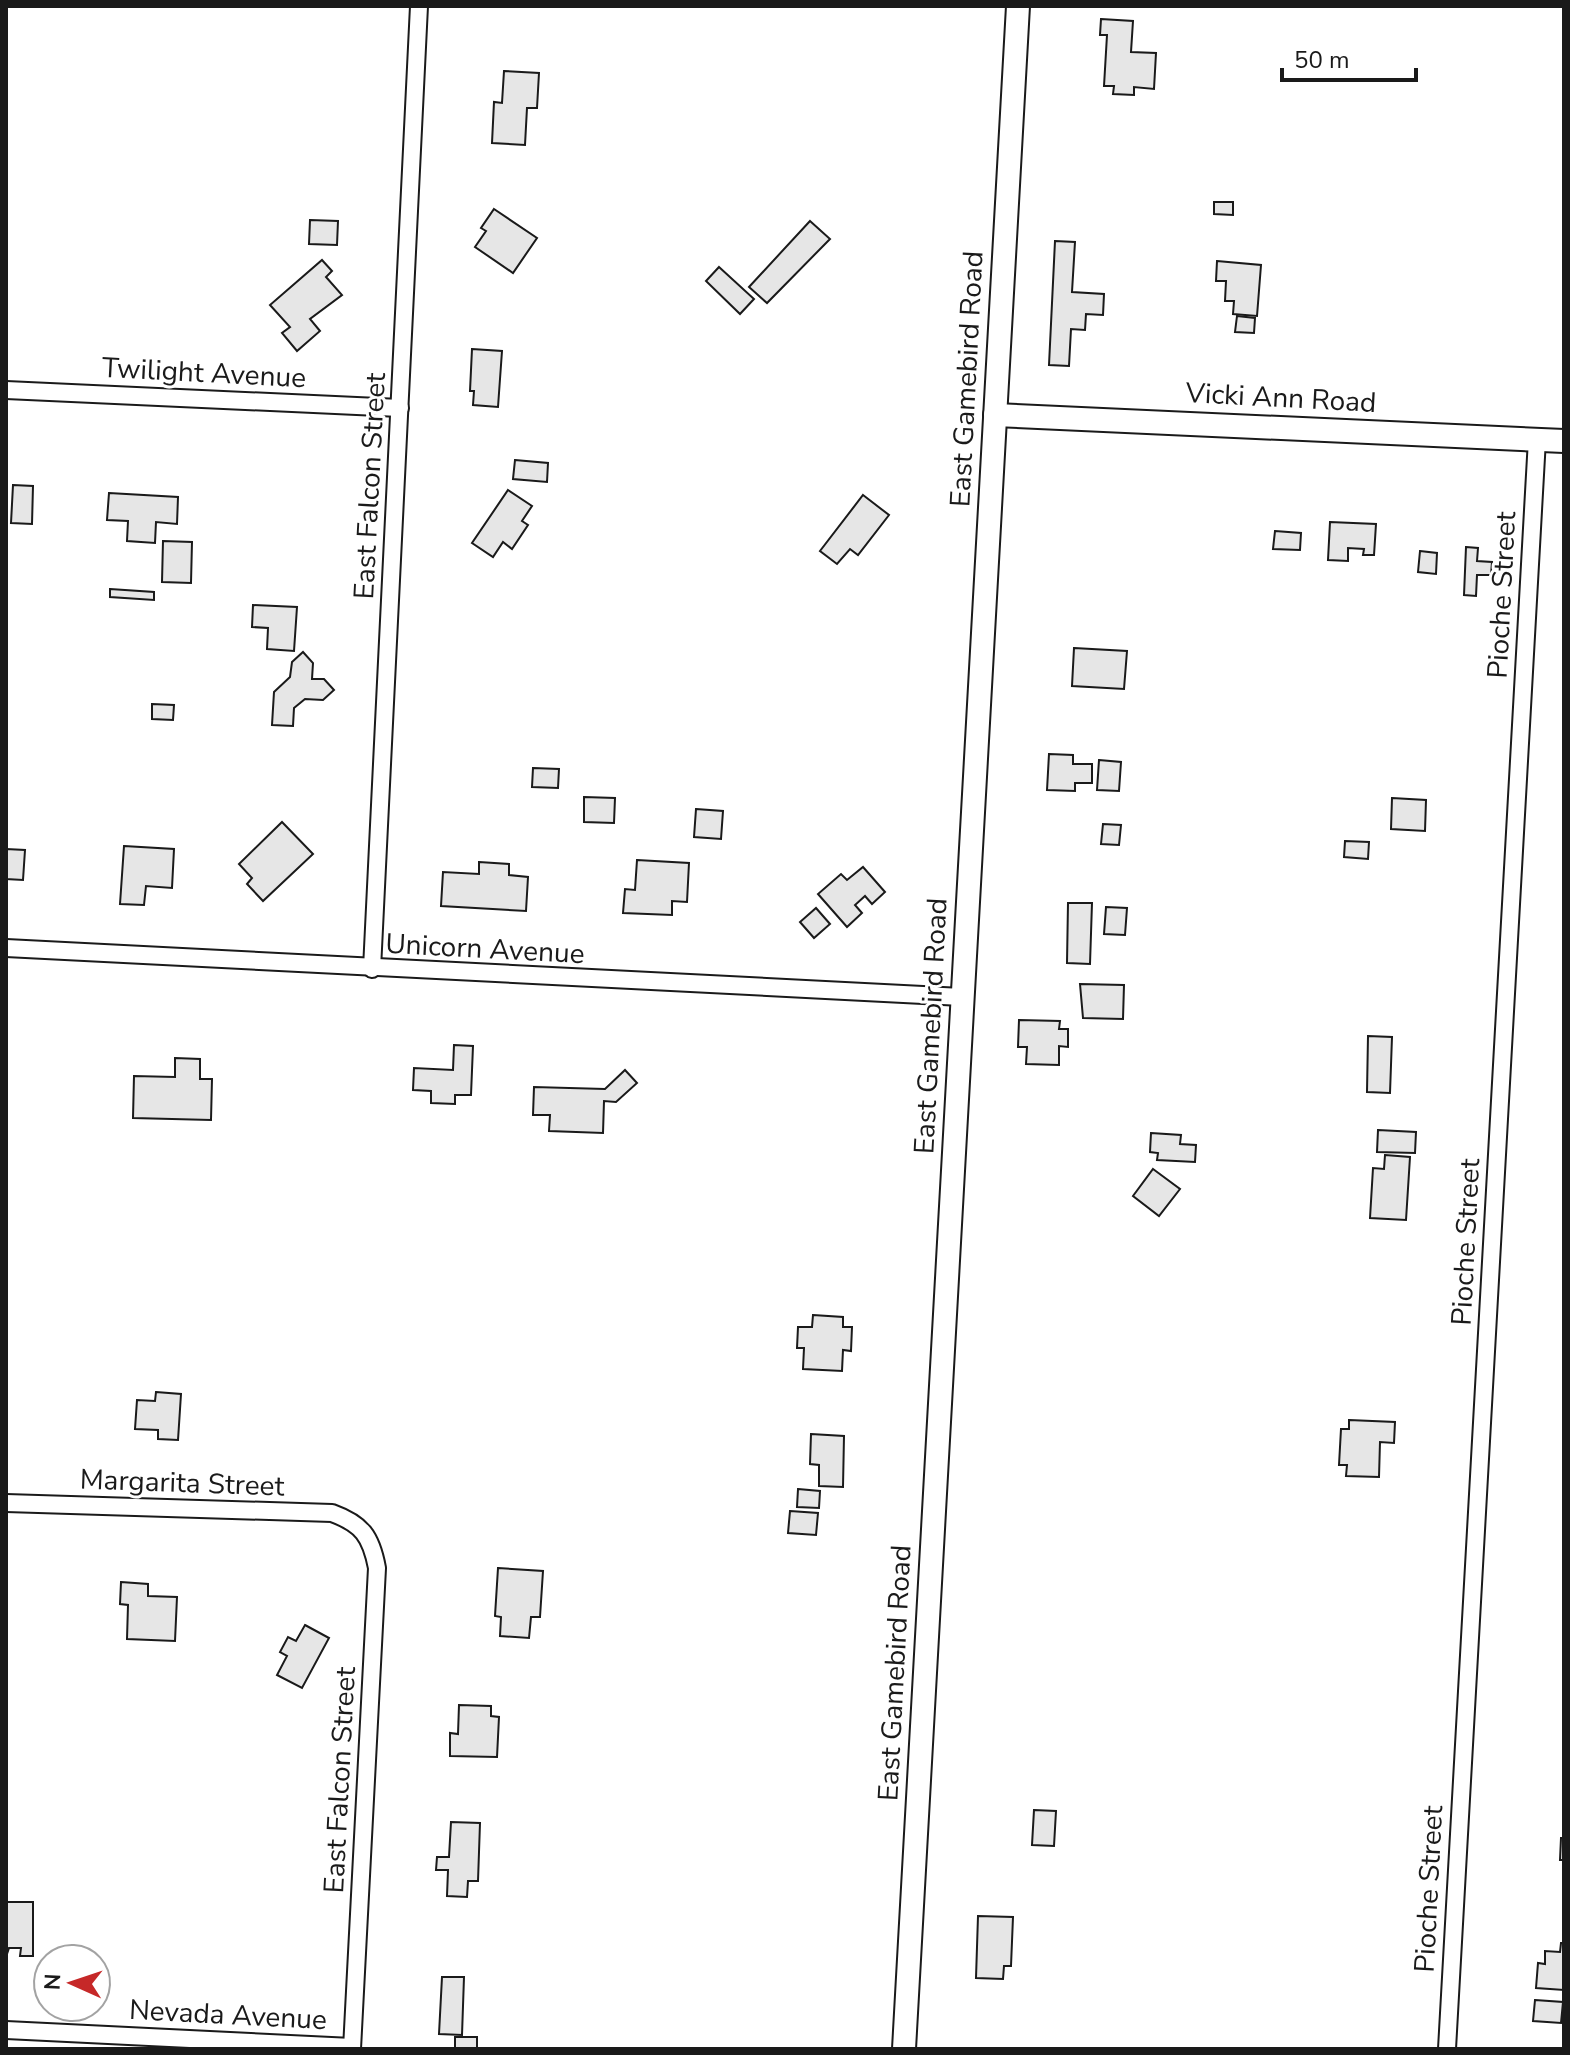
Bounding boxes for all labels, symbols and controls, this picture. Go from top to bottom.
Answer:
scale bar [1282,32,1416,82]
text: 50 m [1294,44,1350,76]
street label: East Gamebird Road [941,250,993,508]
street label: Twilight Avenue [101,349,307,397]
street label: East Falcon Street [345,372,395,600]
street label: Vicki Ann Road [1184,374,1377,422]
street label: Pioche Street [1479,510,1525,679]
street label: East Gamebird Road [905,897,957,1155]
street label: Unicorn Avenue [384,925,586,973]
street label: Pioche Street [1443,1157,1489,1326]
street label: Margarita Street [79,1460,285,1506]
street label: East Gamebird Road [869,1544,921,1802]
street label: East Falcon Street [315,1666,365,1894]
street label: Pioche Street [1406,1804,1452,1973]
north arrow [32,1943,112,2023]
text: N [38,1973,68,1991]
street label: Nevada Avenue [128,1991,328,2039]

